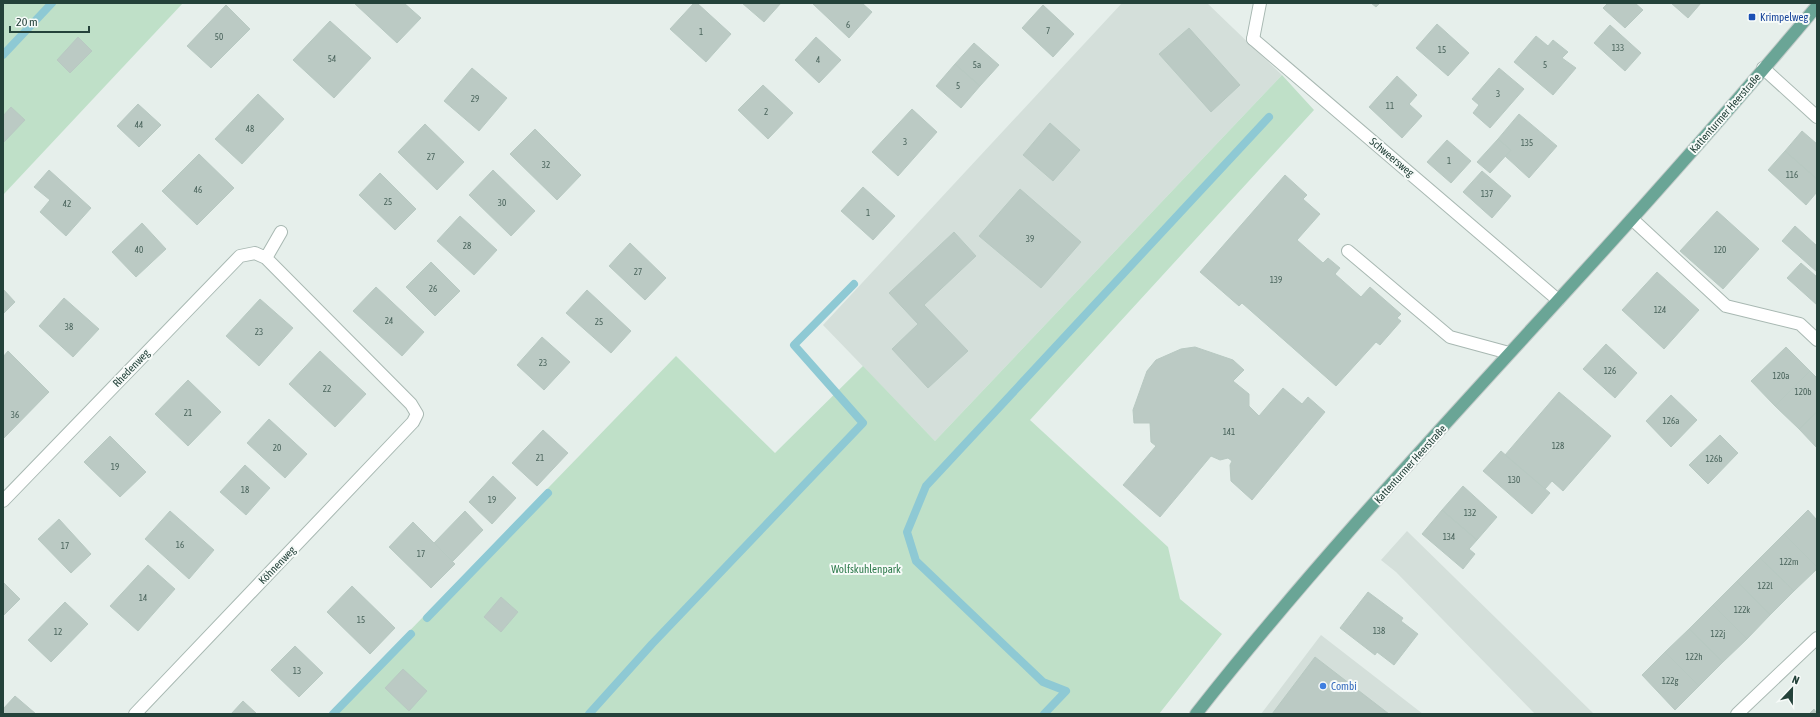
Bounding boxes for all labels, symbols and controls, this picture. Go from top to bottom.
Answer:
scale bar [10,8,89,34]
place label: Krimpelweg [1760,11,1809,23]
marker: Krimpelweg [1747,12,1757,22]
text: 20 m [16,15,38,29]
house number: 6 [846,20,850,30]
house number: 7 [1046,26,1050,36]
house number: 1 [699,27,703,37]
house number: 50 [215,32,223,42]
house number: 133 [1612,43,1624,53]
house number: 15 [1438,45,1446,55]
house number: 54 [328,54,336,64]
house number: 4 [816,55,820,65]
house number: 5a [973,60,981,70]
house number: 5 [1543,60,1547,70]
street label: Kattenturmer Heerstraße [1687,71,1763,155]
house number: 5 [956,81,960,91]
house number: 3 [1496,89,1500,99]
house number: 29 [471,94,479,104]
house number: 11 [1386,101,1394,111]
house number: 2 [764,107,768,117]
house number: 44 [135,120,143,130]
house number: 48 [246,124,254,134]
street label: Schweersweg [1368,135,1417,179]
house number: 3 [903,137,907,147]
house number: 135 [1521,138,1533,148]
house number: 27 [427,152,435,162]
house number: 1 [1447,156,1451,166]
house number: 32 [542,160,550,170]
house number: 116 [1786,170,1798,180]
house number: 46 [194,185,202,195]
house number: 137 [1481,189,1493,199]
house number: 25 [384,197,392,207]
house number: 30 [498,198,506,208]
house number: 42 [63,199,71,209]
house number: 1 [866,208,870,218]
house number: 39 [1026,234,1034,244]
house number: 28 [463,241,471,251]
house number: 40 [135,245,143,255]
house number: 120 [1714,245,1726,255]
house number: 27 [634,267,642,277]
house number: 139 [1270,275,1282,285]
house number: 26 [429,284,437,294]
house number: 124 [1654,305,1666,315]
house number: 24 [385,316,393,326]
house number: 25 [595,317,603,327]
house number: 38 [65,322,73,332]
house number: 23 [255,327,263,337]
street label: Rhedenweg [110,347,152,389]
house number: 23 [539,358,547,368]
house number: 126 [1604,366,1616,376]
house number: 120a [1773,371,1789,381]
house number: 22 [323,384,331,394]
house number: 120b [1795,387,1811,397]
house number: 21 [184,408,192,418]
house number: 36 [11,410,19,420]
house number: 126a [1663,416,1679,426]
street label: Kattenturmer Heerstraße [1372,422,1448,506]
house number: 141 [1223,427,1235,437]
house number: 128 [1552,441,1564,451]
house number: 20 [273,443,281,453]
house number: 21 [536,453,544,463]
house number: 126b [1706,454,1722,464]
house number: 19 [111,462,119,472]
house number: 130 [1508,475,1520,485]
house number: 18 [241,485,249,495]
house number: 19 [488,495,496,505]
house number: 132 [1464,508,1476,518]
house number: 134 [1443,532,1455,542]
house number: 16 [176,540,184,550]
house number: 17 [61,541,69,551]
street label: Köhnenweg [256,544,298,586]
house number: 17 [417,549,425,559]
house number: 122m [1779,557,1799,567]
park label: Wolfskuhlenpark [831,563,901,575]
house number: 122l [1757,581,1773,591]
house number: 14 [139,593,147,603]
house number: 122k [1734,605,1750,615]
house number: 15 [357,615,365,625]
house number: 138 [1373,626,1385,636]
house number: 12 [54,627,62,637]
house number: 122j [1711,629,1725,639]
house number: 122h [1685,652,1703,662]
house number: 13 [293,666,301,676]
north arrow [1772,669,1812,709]
text: N [1790,673,1801,687]
house number: 122g [1662,676,1678,686]
place label: Combi [1331,680,1357,692]
marker: Combi [1318,681,1328,691]

